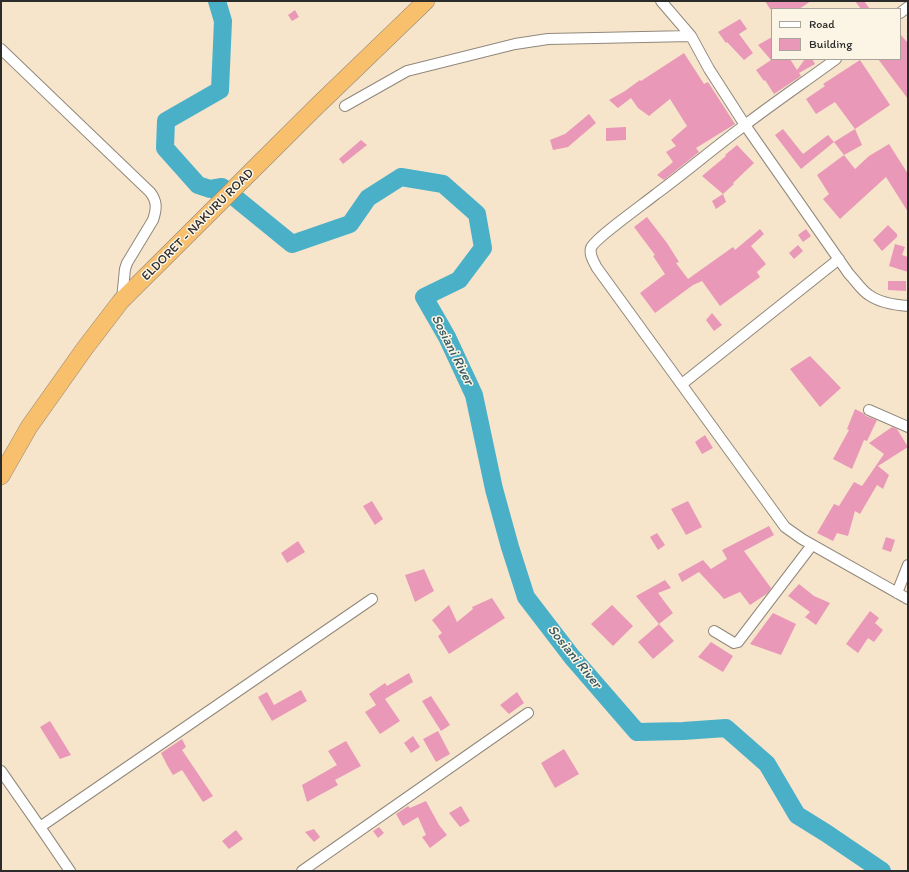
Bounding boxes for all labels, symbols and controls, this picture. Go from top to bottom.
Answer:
legend [771,8,901,60]
text: Road [809,17,835,31]
text: Building [809,37,852,51]
street label: ELDORET - NAKURU ROAD [139,166,257,284]
water label: Sosiani River [427,312,477,388]
water label: Sosiani River [543,622,605,692]

